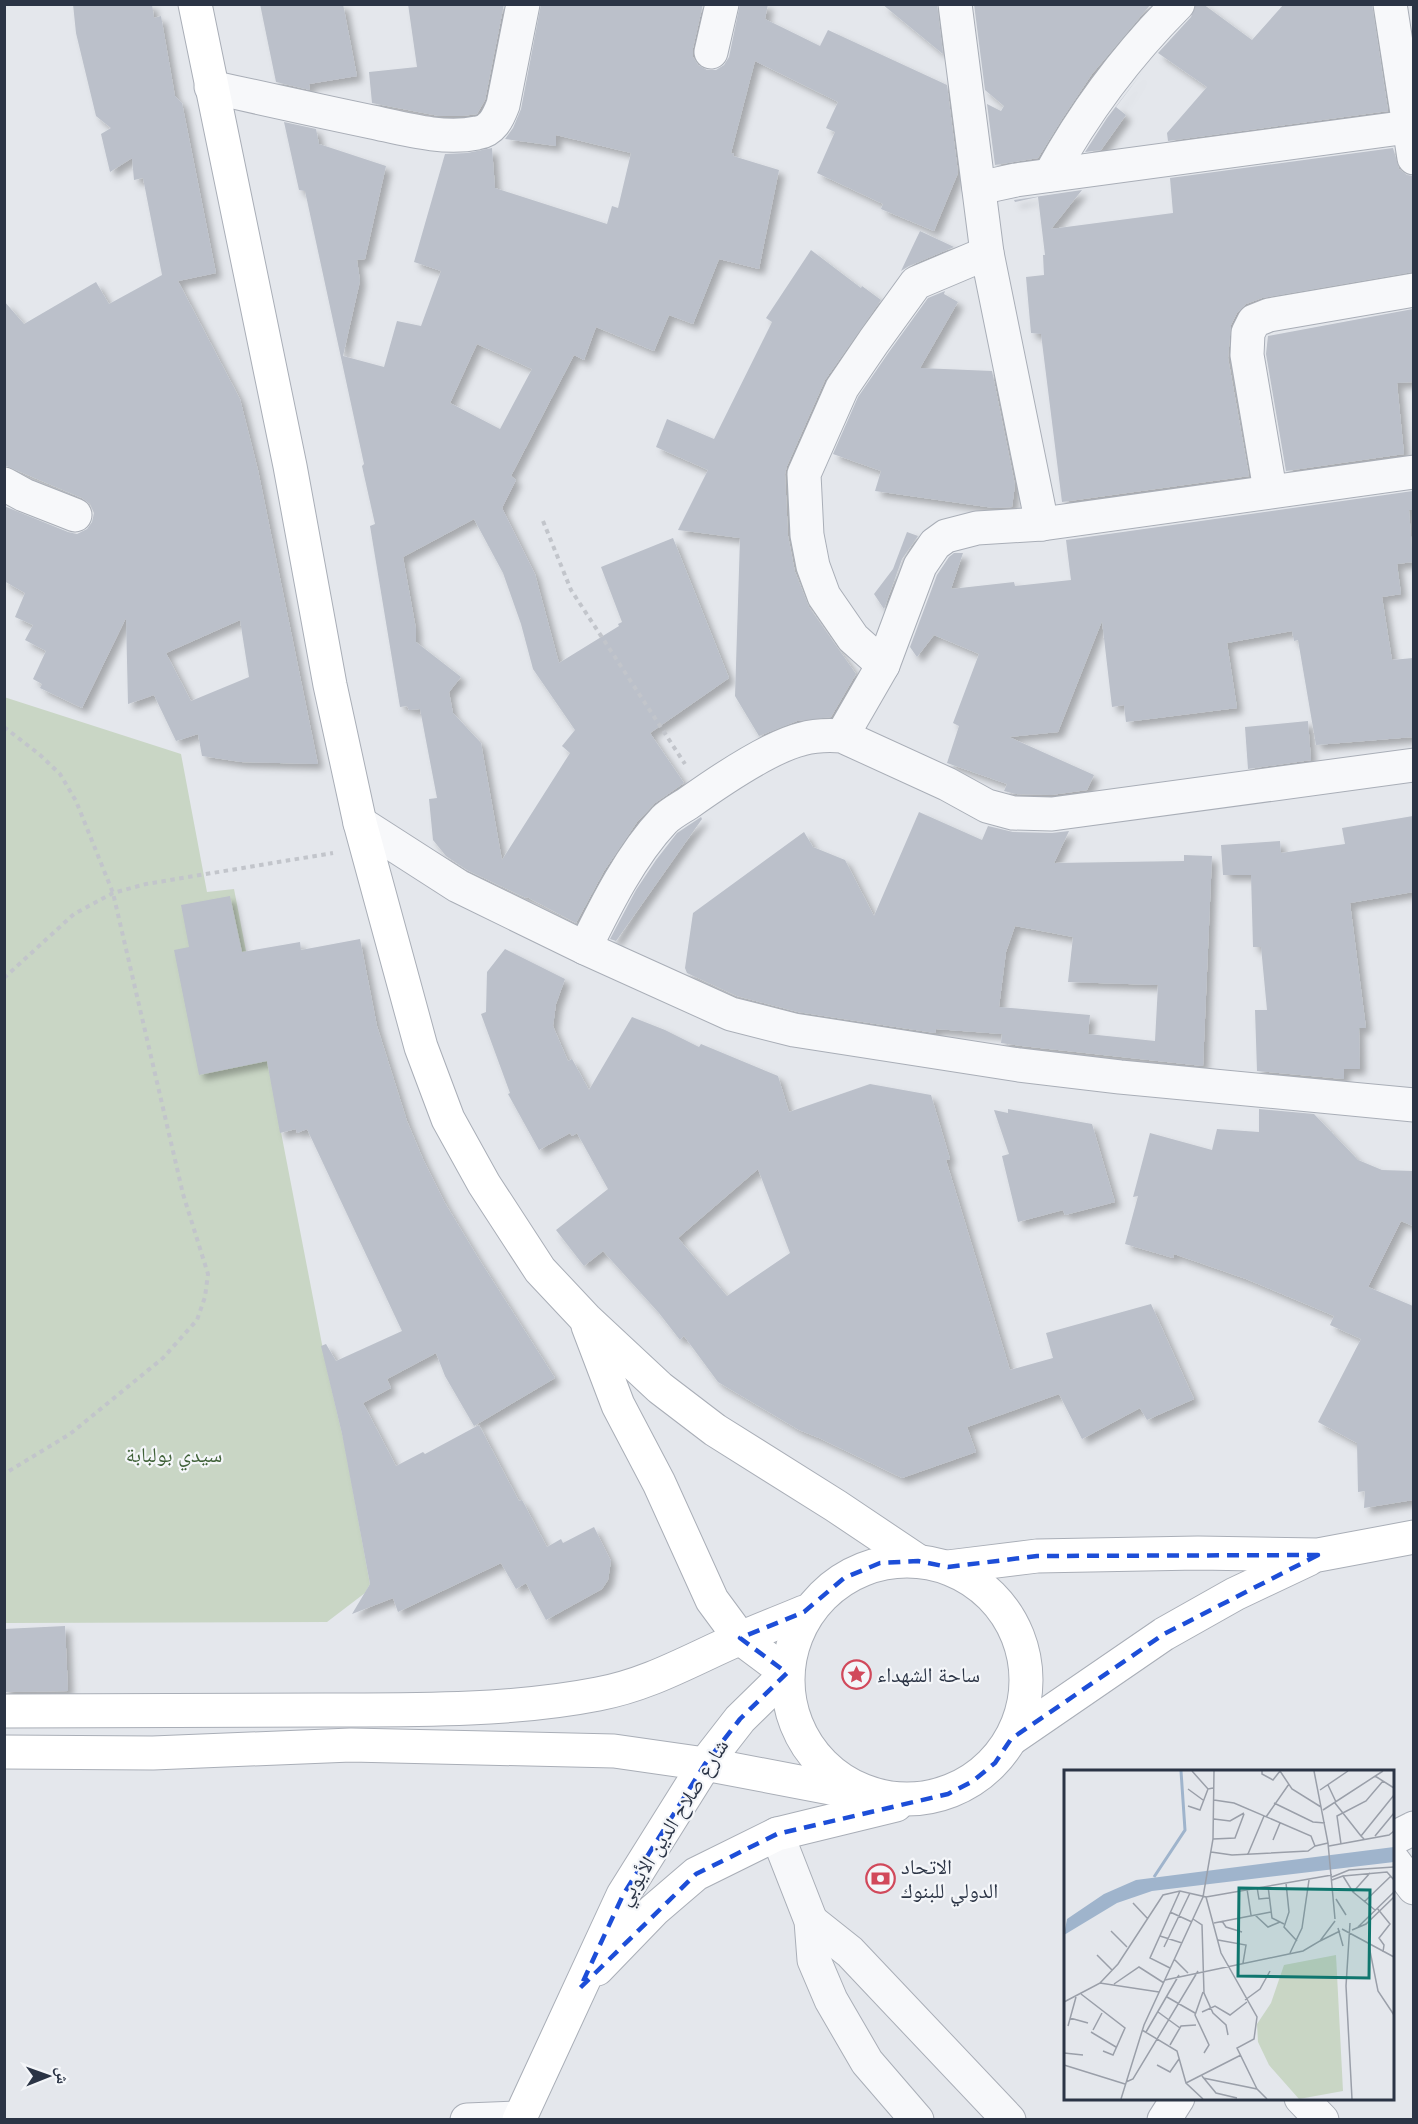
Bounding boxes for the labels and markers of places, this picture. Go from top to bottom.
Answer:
place icon: ساحة الشهداء [840,1658,872,1690]
place label: ساحة الشهداء [877,1661,980,1688]
place label: الاتحاد الدولي للبنوك [901,1853,998,1907]
bank icon: الاتحاد الدولي للبنوك [864,1862,896,1894]

